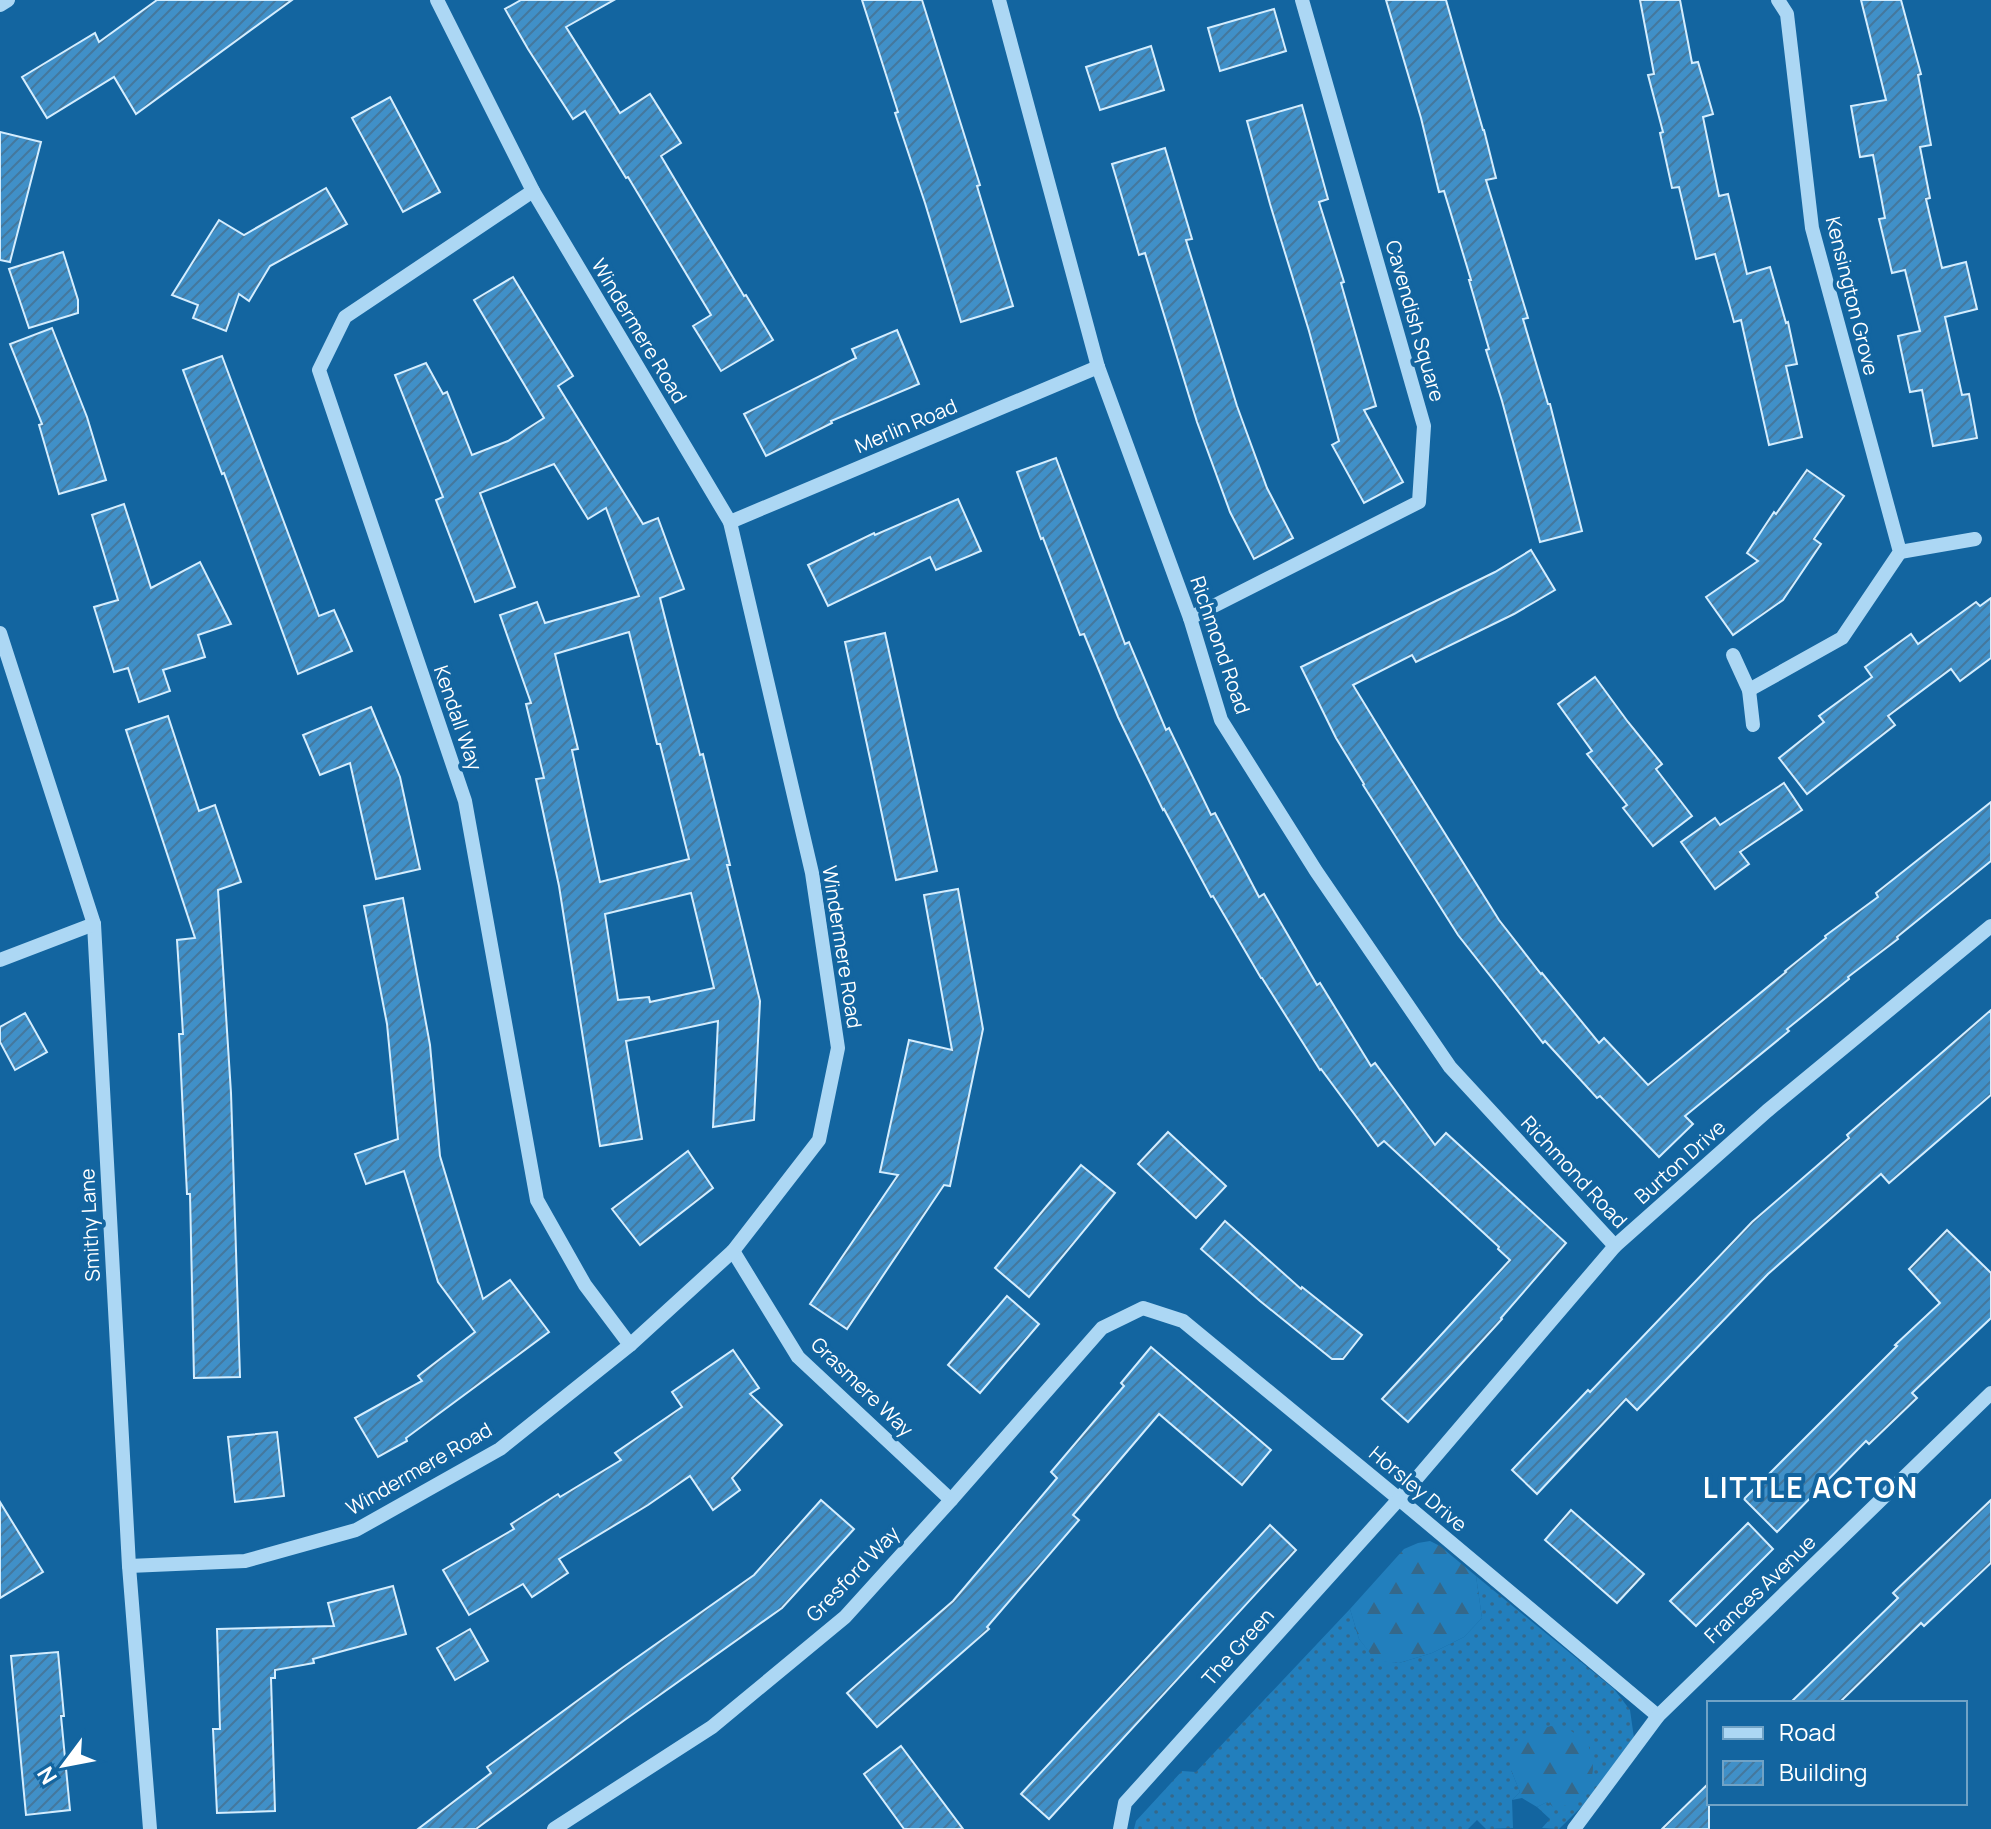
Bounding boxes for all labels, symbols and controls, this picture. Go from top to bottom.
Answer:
street label: Kensington Grove [1820,214,1885,378]
street label: Cavendish Square [1380,237,1451,405]
street label: Windermere Road [586,253,693,408]
street label: Merlin Road [851,392,961,459]
street label: Richmond Road [1184,572,1257,717]
street label: Kendall Way [428,662,489,774]
street label: Windermere Road [816,864,869,1030]
street label: Richmond Road [1515,1110,1633,1234]
street label: Burton Drive [1628,1114,1731,1210]
street label: Smithy Lane [73,1168,106,1282]
street label: Grasmere Way [805,1331,920,1443]
street label: Windermere Road [341,1416,497,1521]
street label: Horsley Drive [1364,1440,1473,1538]
district label: LITTLE ACTON [1703,1468,1919,1506]
street label: Gresford Way [800,1520,906,1627]
street label: Frances Avenue [1698,1528,1821,1649]
street label: The Green [1196,1602,1280,1691]
legend [1707,1701,1967,1805]
text: Road [1779,1715,1836,1748]
north arrow [24,1725,104,1805]
text: Building [1779,1755,1867,1788]
text: N [30,1761,64,1790]

